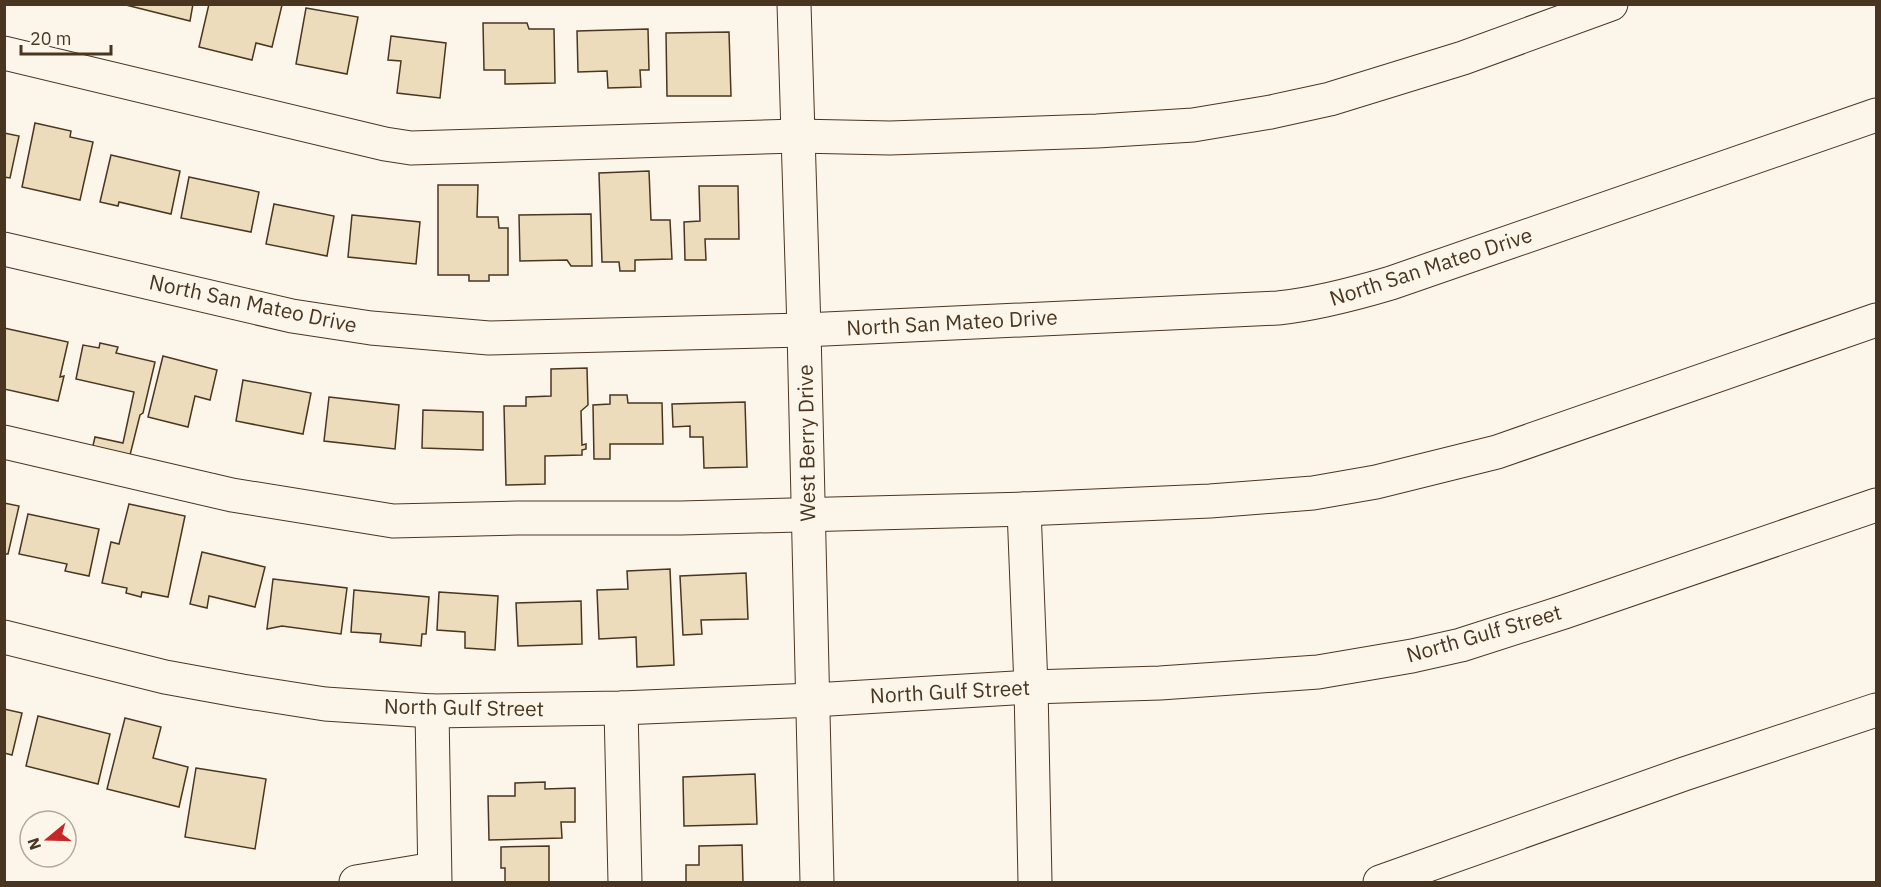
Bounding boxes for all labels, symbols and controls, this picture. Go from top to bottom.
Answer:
scale bar [21,18,111,56]
text: 20 m [30,27,72,50]
street label: North San Mateo Drive [1326,220,1536,312]
street label: North San Mateo Drive [147,267,360,339]
street label: North San Mateo Drive [846,302,1058,342]
street label: West Berry Drive [791,364,821,522]
street label: North Gulf Street [1403,597,1565,669]
street label: North Gulf Street [869,673,1031,709]
street label: North Gulf Street [384,692,544,722]
north arrow [18,809,78,869]
text: N [22,835,45,853]

